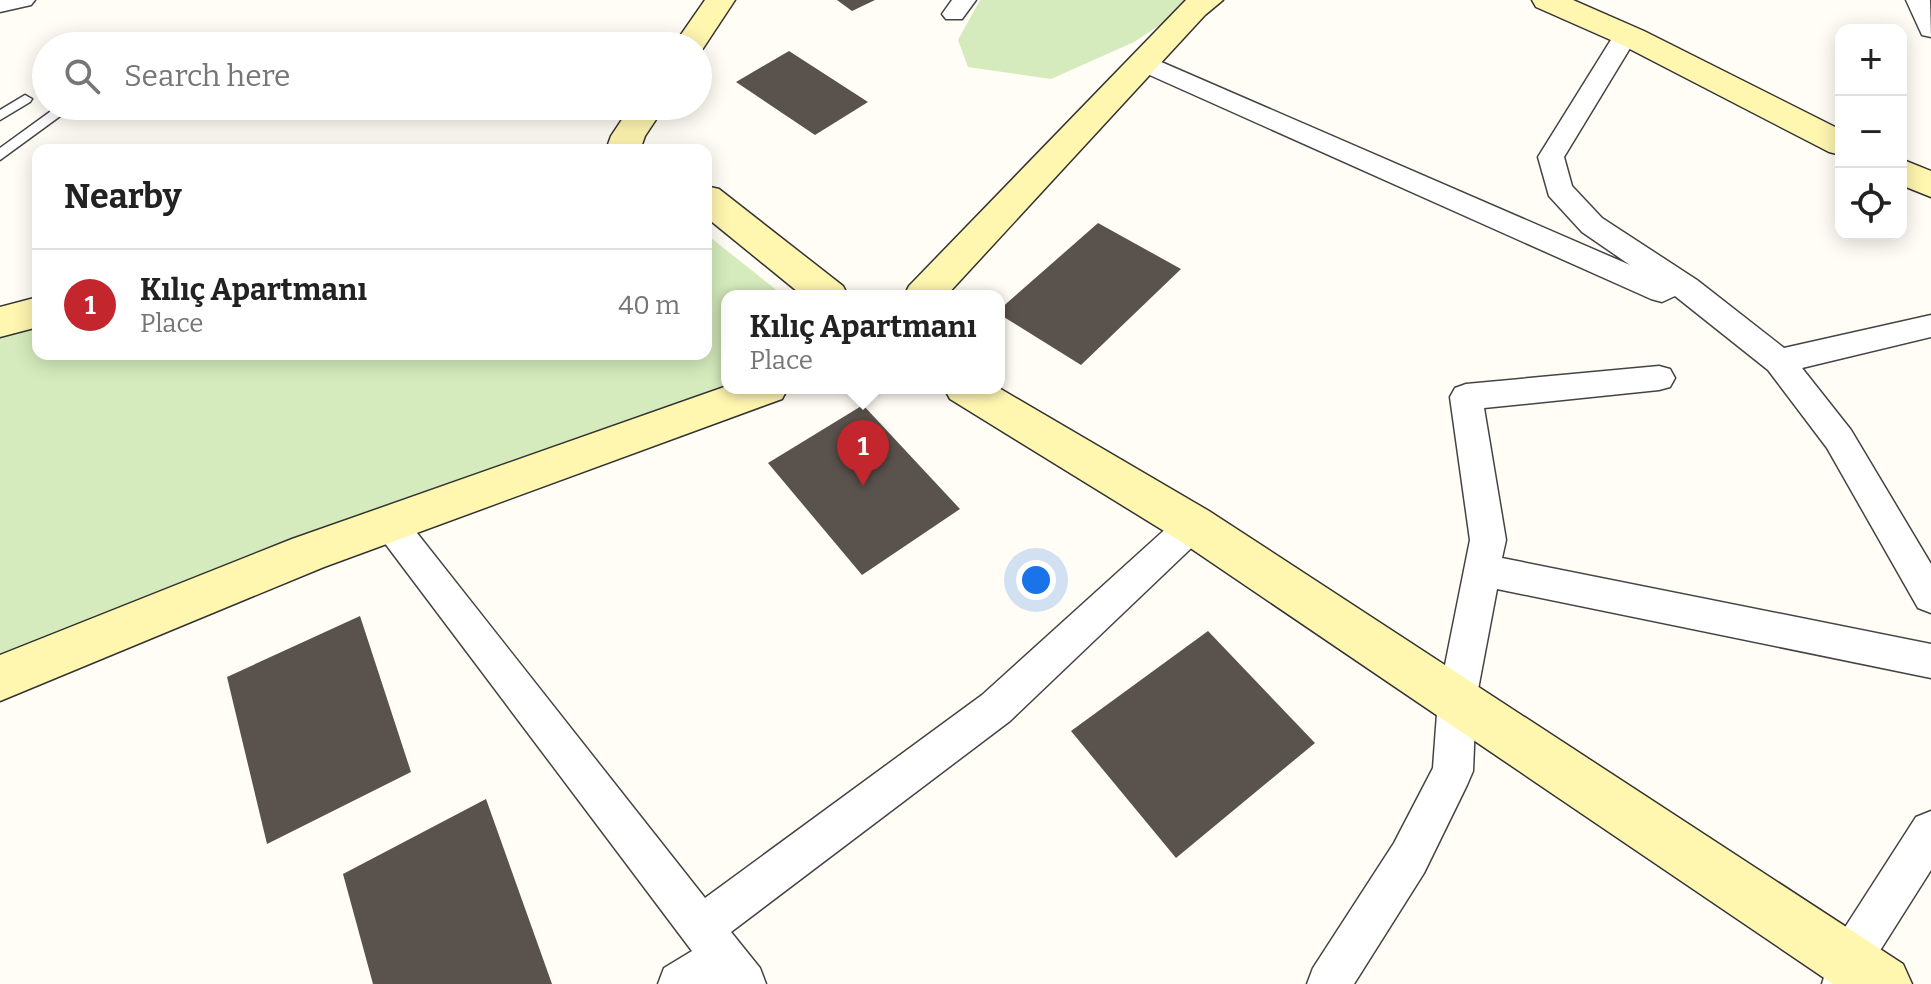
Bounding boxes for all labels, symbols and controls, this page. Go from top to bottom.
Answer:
map controls [1835,24,1907,240]
button: + [1835,24,1907,96]
search box [32,32,712,120]
icon: search [60,54,104,98]
text: Search here [124,58,291,94]
button: − [1835,96,1907,168]
button: locate [1835,168,1907,240]
text: Nearby [64,176,182,217]
text: Kılıç Apartmanı [140,272,367,308]
text: 1 [84,290,96,321]
text: 40 m [618,290,680,321]
popup [721,290,1005,394]
text: Place [140,308,204,339]
text: Kılıç Apartmanı [750,309,976,345]
text: Place [750,345,813,376]
pin: 1 [837,420,889,486]
your location [1016,560,1056,600]

